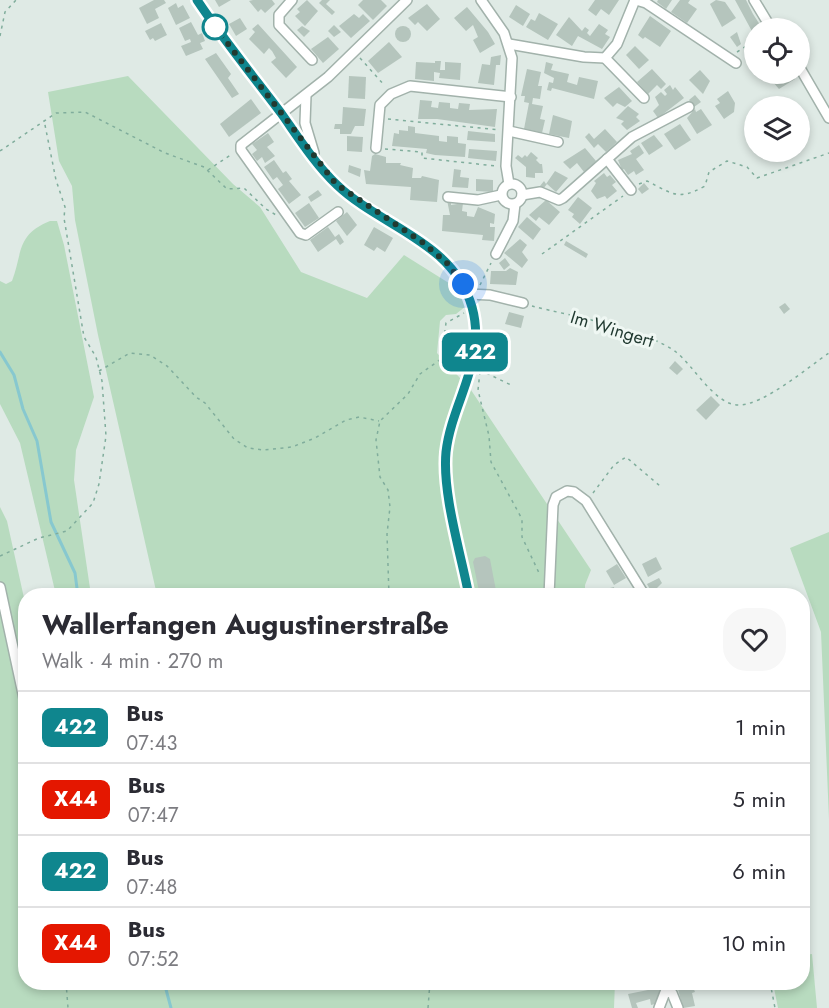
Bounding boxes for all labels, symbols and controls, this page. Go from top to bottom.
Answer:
unlabelled marker [202,14,228,40]
map controls [744,18,810,162]
button: locate [744,18,810,84]
button: layers [744,96,810,162]
your location [448,269,478,299]
street label: Im Wingert [567,304,657,354]
line badge: 422 [440,332,510,372]
text: 422 [454,337,496,367]
text: Wallerfangen Augustinerstraße [42,604,449,645]
button: heart [723,608,786,671]
text: Walk · 4 min · 270 m [42,647,223,676]
text: Bus [126,697,164,729]
text: 1 min [735,711,786,743]
text: 422 [54,712,96,742]
text: 07:43 [126,729,177,758]
text: Bus [128,769,165,801]
text: 5 min [733,783,786,815]
text: X44 [54,784,98,814]
text: 07:47 [128,801,178,830]
text: Bus [126,841,164,873]
text: 6 min [732,855,786,887]
text: 422 [54,856,96,886]
text: 07:48 [126,873,177,902]
text: Bus [128,913,165,945]
text: 10 min [722,927,786,959]
text: X44 [54,928,98,958]
text: 07:52 [128,945,179,974]

